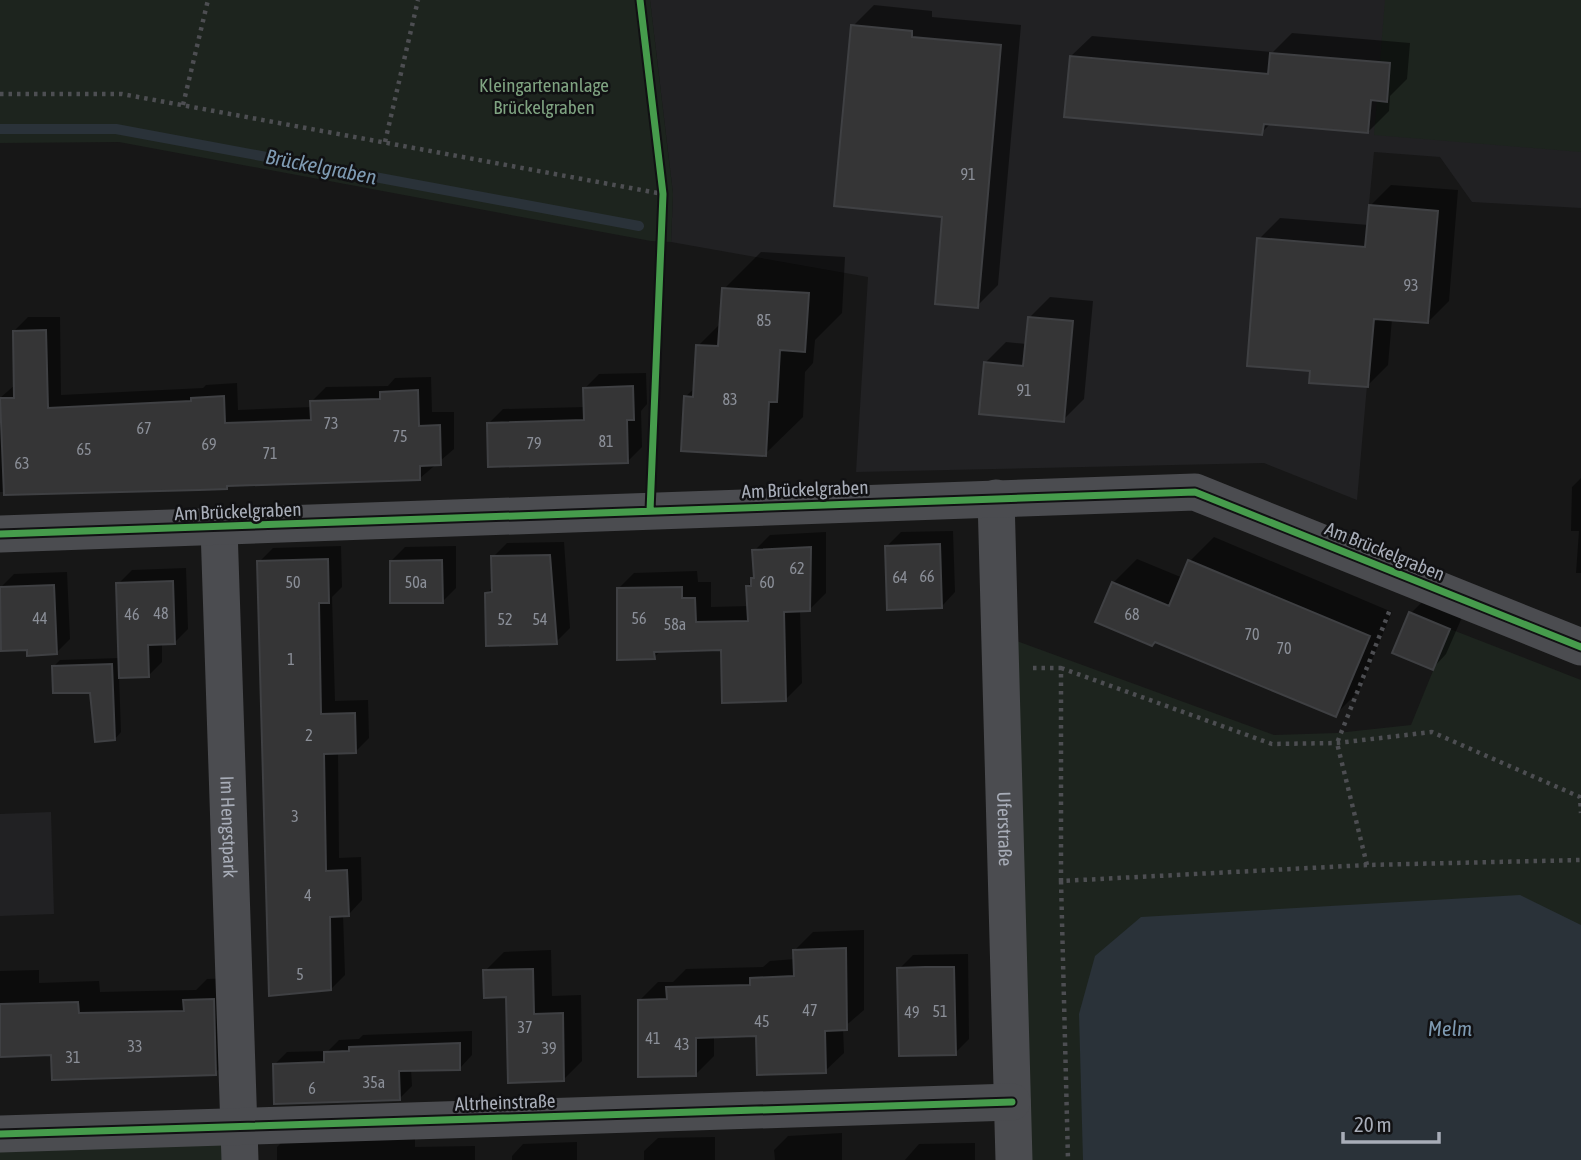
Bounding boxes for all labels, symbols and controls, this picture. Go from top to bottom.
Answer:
park label: Kleingartenanlage Brückelgraben [479,74,609,118]
water label: Brückelgraben [264,143,379,189]
house number: 91 [960,165,976,183]
house number: 93 [1403,276,1419,294]
house number: 85 [756,311,772,329]
house number: 91 [1016,381,1032,399]
house number: 83 [722,390,738,408]
house number: 73 [323,414,339,432]
house number: 67 [136,419,152,437]
house number: 75 [392,427,408,445]
house number: 81 [598,432,614,450]
house number: 79 [526,434,542,452]
house number: 69 [201,435,217,453]
house number: 65 [76,440,92,458]
house number: 71 [262,444,278,462]
house number: 63 [14,454,30,472]
street label: Am Brückelgraben [741,476,869,502]
street label: Am Brückelgraben [174,498,302,524]
street label: Am Brückelgraben [1322,517,1448,585]
house number: 62 [789,559,805,577]
house number: 66 [919,567,935,585]
house number: 64 [892,568,908,586]
house number: 50 [285,573,301,591]
house number: 50a [405,573,427,591]
house number: 60 [759,573,775,591]
house number: 48 [153,604,169,622]
house number: 46 [124,605,140,623]
house number: 68 [1124,605,1140,623]
house number: 44 [32,609,48,627]
house number: 56 [631,609,647,627]
house number: 52 [497,610,513,628]
house number: 54 [532,610,548,628]
house number: 58a [664,615,686,633]
house number: 70 [1244,625,1260,643]
house number: 70 [1276,639,1292,657]
house number: 1 [287,650,295,668]
house number: 2 [305,726,313,744]
street label: Im Hengstpark [216,775,242,879]
street label: Uferstraße [993,791,1017,866]
house number: 3 [291,807,299,825]
house number: 4 [304,886,312,904]
house number: 5 [296,965,304,983]
house number: 47 [802,1001,818,1019]
house number: 51 [932,1002,948,1020]
house number: 49 [904,1003,920,1021]
house number: 45 [754,1012,770,1030]
water label: Melm [1428,1016,1472,1040]
house number: 37 [517,1018,533,1036]
house number: 41 [645,1029,661,1047]
house number: 43 [674,1035,690,1053]
house number: 33 [127,1037,143,1055]
house number: 39 [541,1039,557,1057]
house number: 31 [65,1048,81,1066]
house number: 35a [363,1073,385,1091]
house number: 6 [308,1079,316,1097]
street label: Altrheinstraße [454,1089,556,1115]
scale bar [1343,1100,1439,1144]
text: 20 m [1354,1112,1392,1136]

